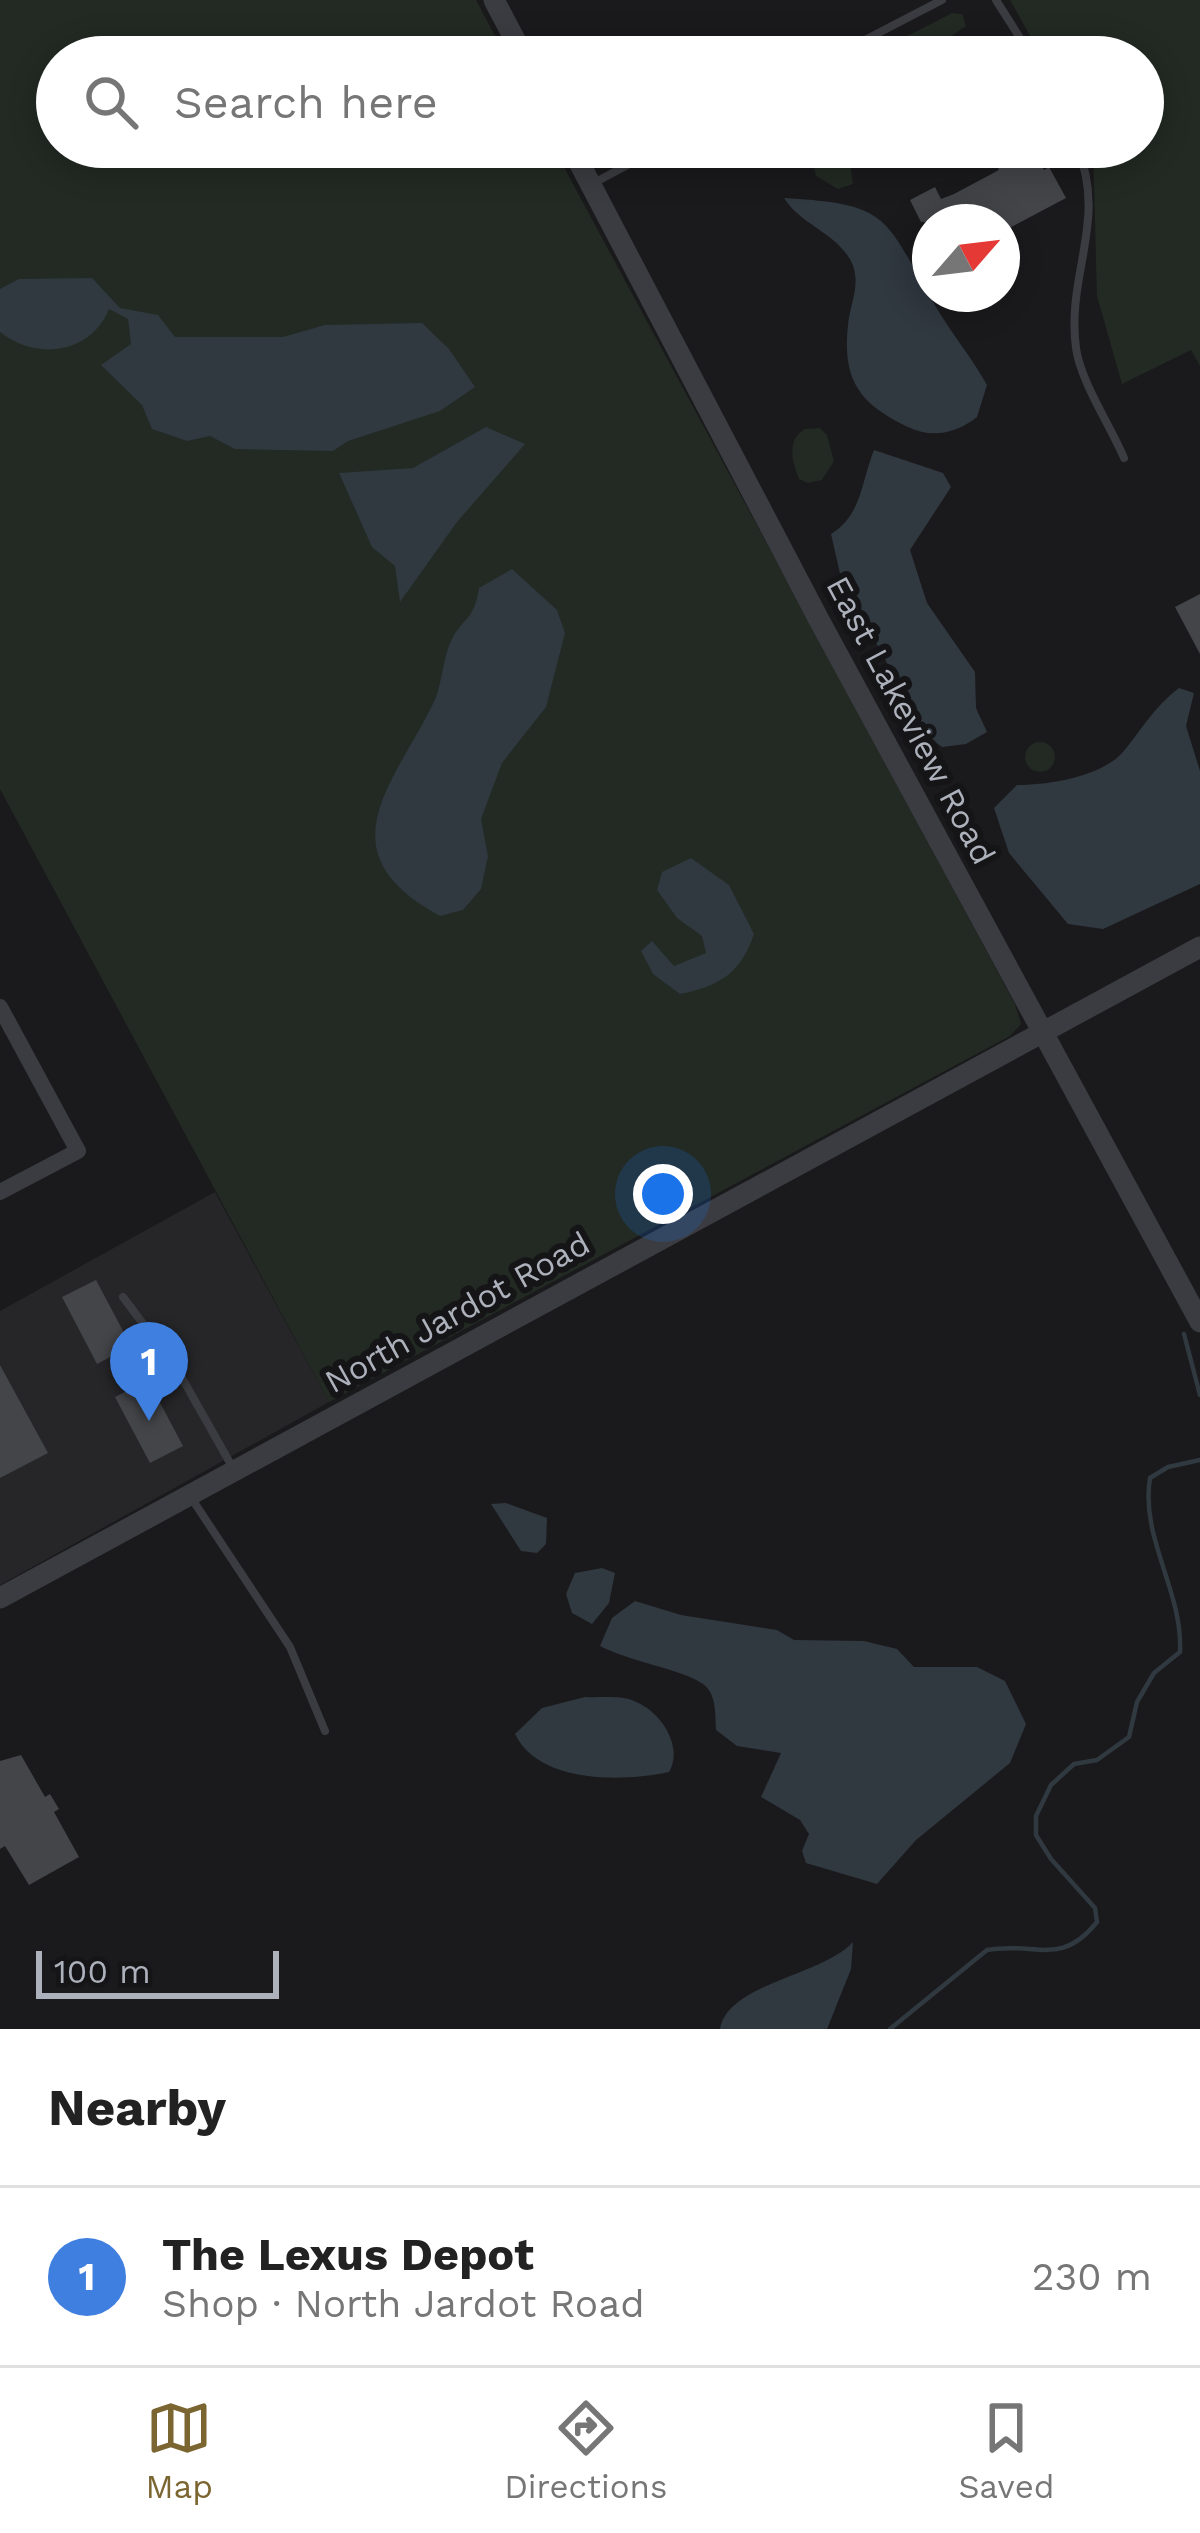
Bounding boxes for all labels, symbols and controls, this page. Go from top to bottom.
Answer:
search box [36,36,1164,168]
icon: search [78,69,144,135]
text: Search here [174,76,438,129]
north arrow [912,204,1020,312]
street label: East Lakeview Road [819,569,1003,871]
your location [633,1164,693,1224]
street label: North Jardot Road [318,1223,596,1401]
pin: 1 [110,1322,188,1421]
scale bar [36,1945,279,1998]
text: 100 m [54,1952,151,1991]
text: Nearby [48,2078,226,2137]
text: The Lexus Depot [162,2228,534,2281]
text: 1 [79,2254,95,2299]
text: 230 m [1032,2254,1152,2299]
text: Shop · North Jardot Road [162,2281,645,2326]
tab: Map [146,2395,213,2506]
tab: Directions [504,2395,667,2506]
tab: Saved [959,2395,1054,2506]

